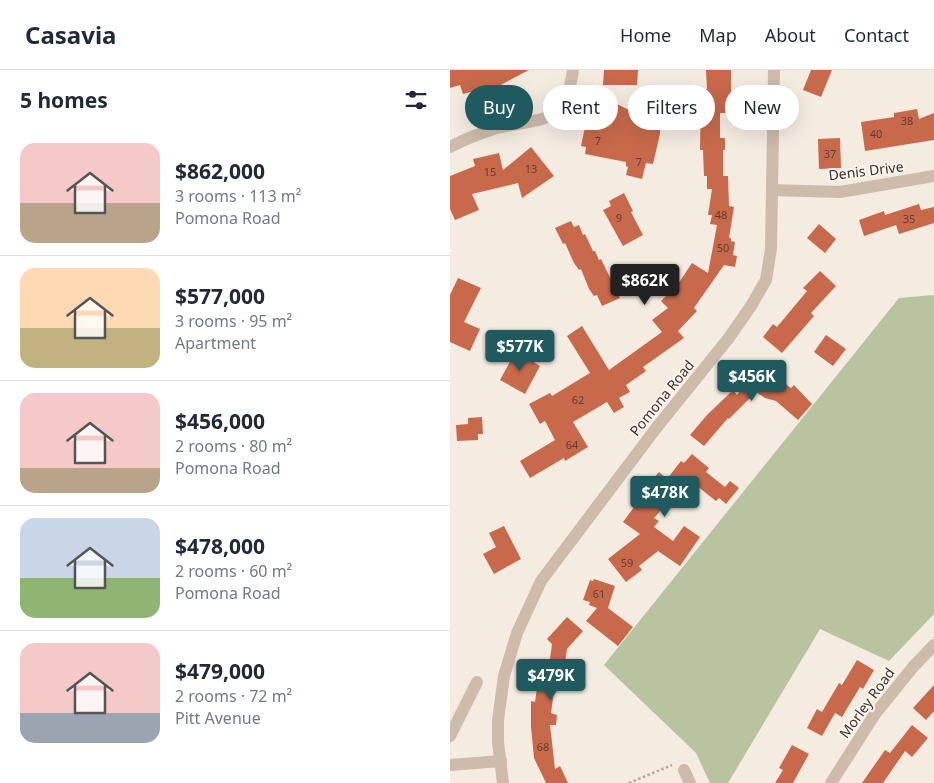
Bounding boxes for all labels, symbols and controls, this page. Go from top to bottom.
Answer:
text: Casavia [25,18,116,51]
text: Home [620,23,671,47]
text: Map [699,23,737,47]
text: About [765,23,816,47]
text: Contact [844,23,909,47]
chip: Buy [465,85,533,130]
chip: Rent [543,85,618,130]
chip: Filters [628,85,715,130]
chip: New [725,85,799,130]
text: 5 homes [20,86,108,114]
icon: filters [402,86,430,114]
house number: 38 [901,113,913,128]
house number: 40 [870,126,882,141]
house number: 7 [595,133,601,148]
house number: 37 [824,146,836,161]
house number: 7 [636,154,642,169]
street label: Denis Drive [827,156,905,185]
text: $862,000 [175,157,265,185]
house number: 13 [525,161,537,176]
icon: home [60,163,120,223]
house number: 15 [484,164,496,179]
text: 3 rooms · 113 m² [175,185,301,207]
text: Pomona Road [175,207,280,229]
house number: 48 [715,207,727,222]
house number: 9 [616,210,622,225]
house number: 35 [903,211,915,226]
house number: 50 [717,240,729,255]
pin: $862K [610,264,680,306]
text: $862K [621,269,669,291]
text: $577,000 [175,282,265,310]
icon: home [60,288,120,348]
text: 3 rooms · 95 m² [175,310,292,332]
pin: $577K [485,330,555,372]
text: Apartment [175,332,256,354]
text: $577K [496,335,544,357]
street label: Pomona Road [625,356,698,440]
pin: $456K [717,360,787,402]
text: $456K [728,365,776,387]
house number: 62 [572,392,584,407]
text: $456,000 [175,407,265,435]
icon: home [60,413,120,473]
text: 2 rooms · 80 m² [175,435,292,457]
house number: 64 [566,437,579,452]
text: Pomona Road [175,457,280,479]
pin: $478K [630,476,700,518]
text: $478K [641,481,689,503]
text: $478,000 [175,532,265,560]
icon: home [60,538,120,598]
house number: 59 [621,555,633,570]
text: 2 rooms · 60 m² [175,560,292,582]
text: Pomona Road [175,582,280,604]
house number: 61 [593,586,605,601]
text: $479,000 [175,657,265,685]
pin: $479K [516,658,586,701]
icon: home [60,663,120,723]
text: $479K [527,664,575,686]
street label: Morley Road [835,664,899,742]
text: 2 rooms · 72 m² [175,685,292,707]
text: Pitt Avenue [175,707,261,729]
house number: 68 [537,739,549,754]

